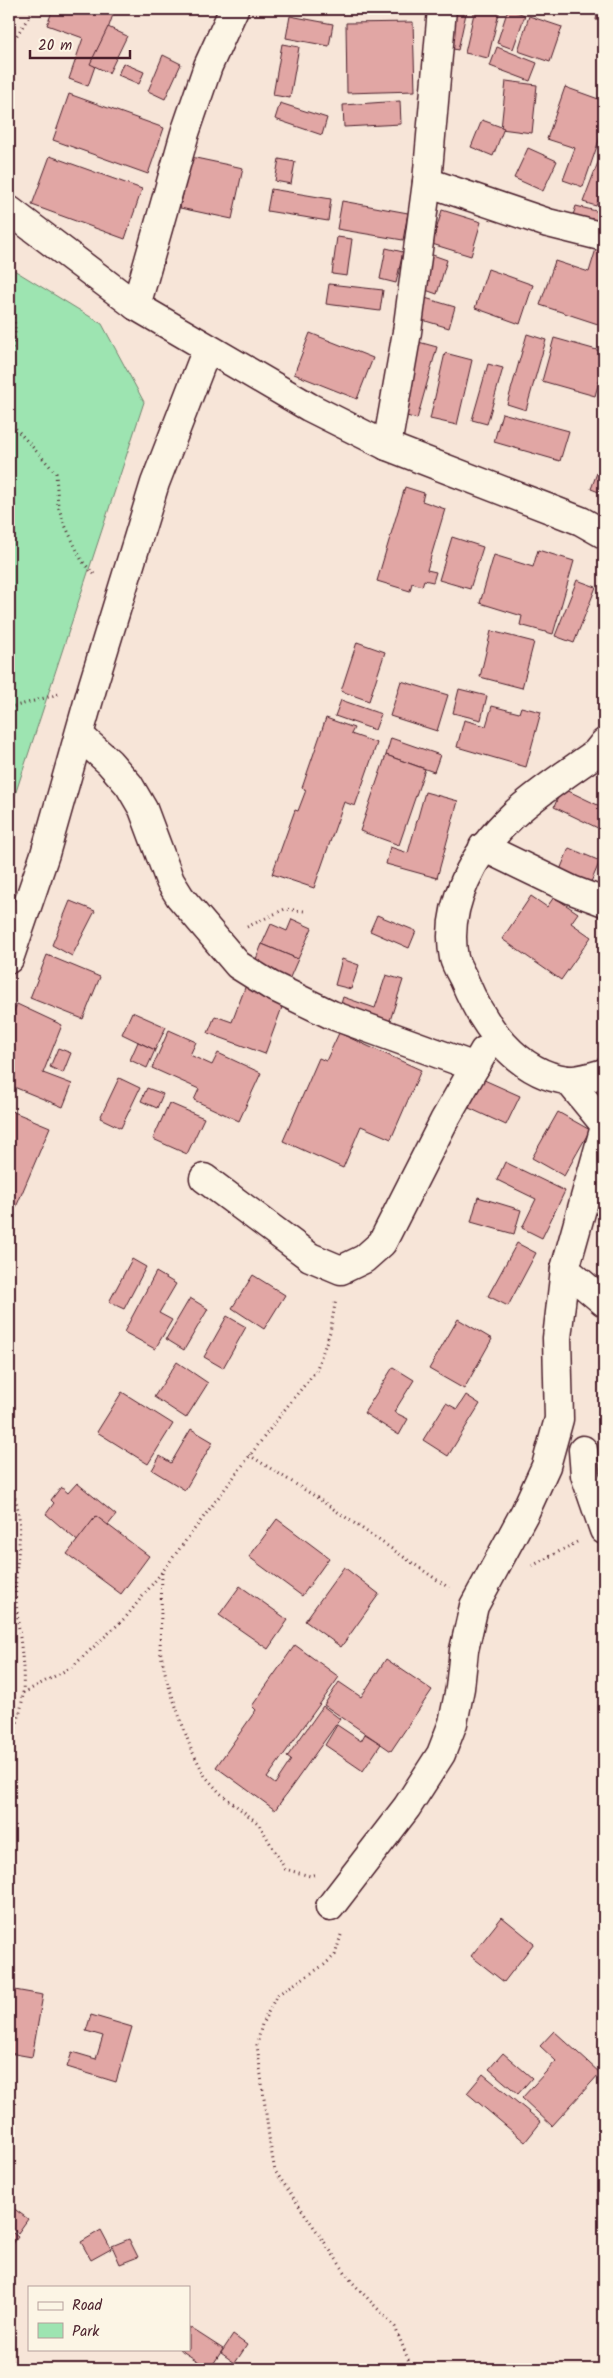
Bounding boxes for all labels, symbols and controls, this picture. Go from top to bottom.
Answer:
scale bar [30,28,130,60]
text: 20 m [38,34,72,58]
legend [28,2286,190,2350]
text: Road [72,2294,103,2318]
text: Park [72,2320,100,2344]

